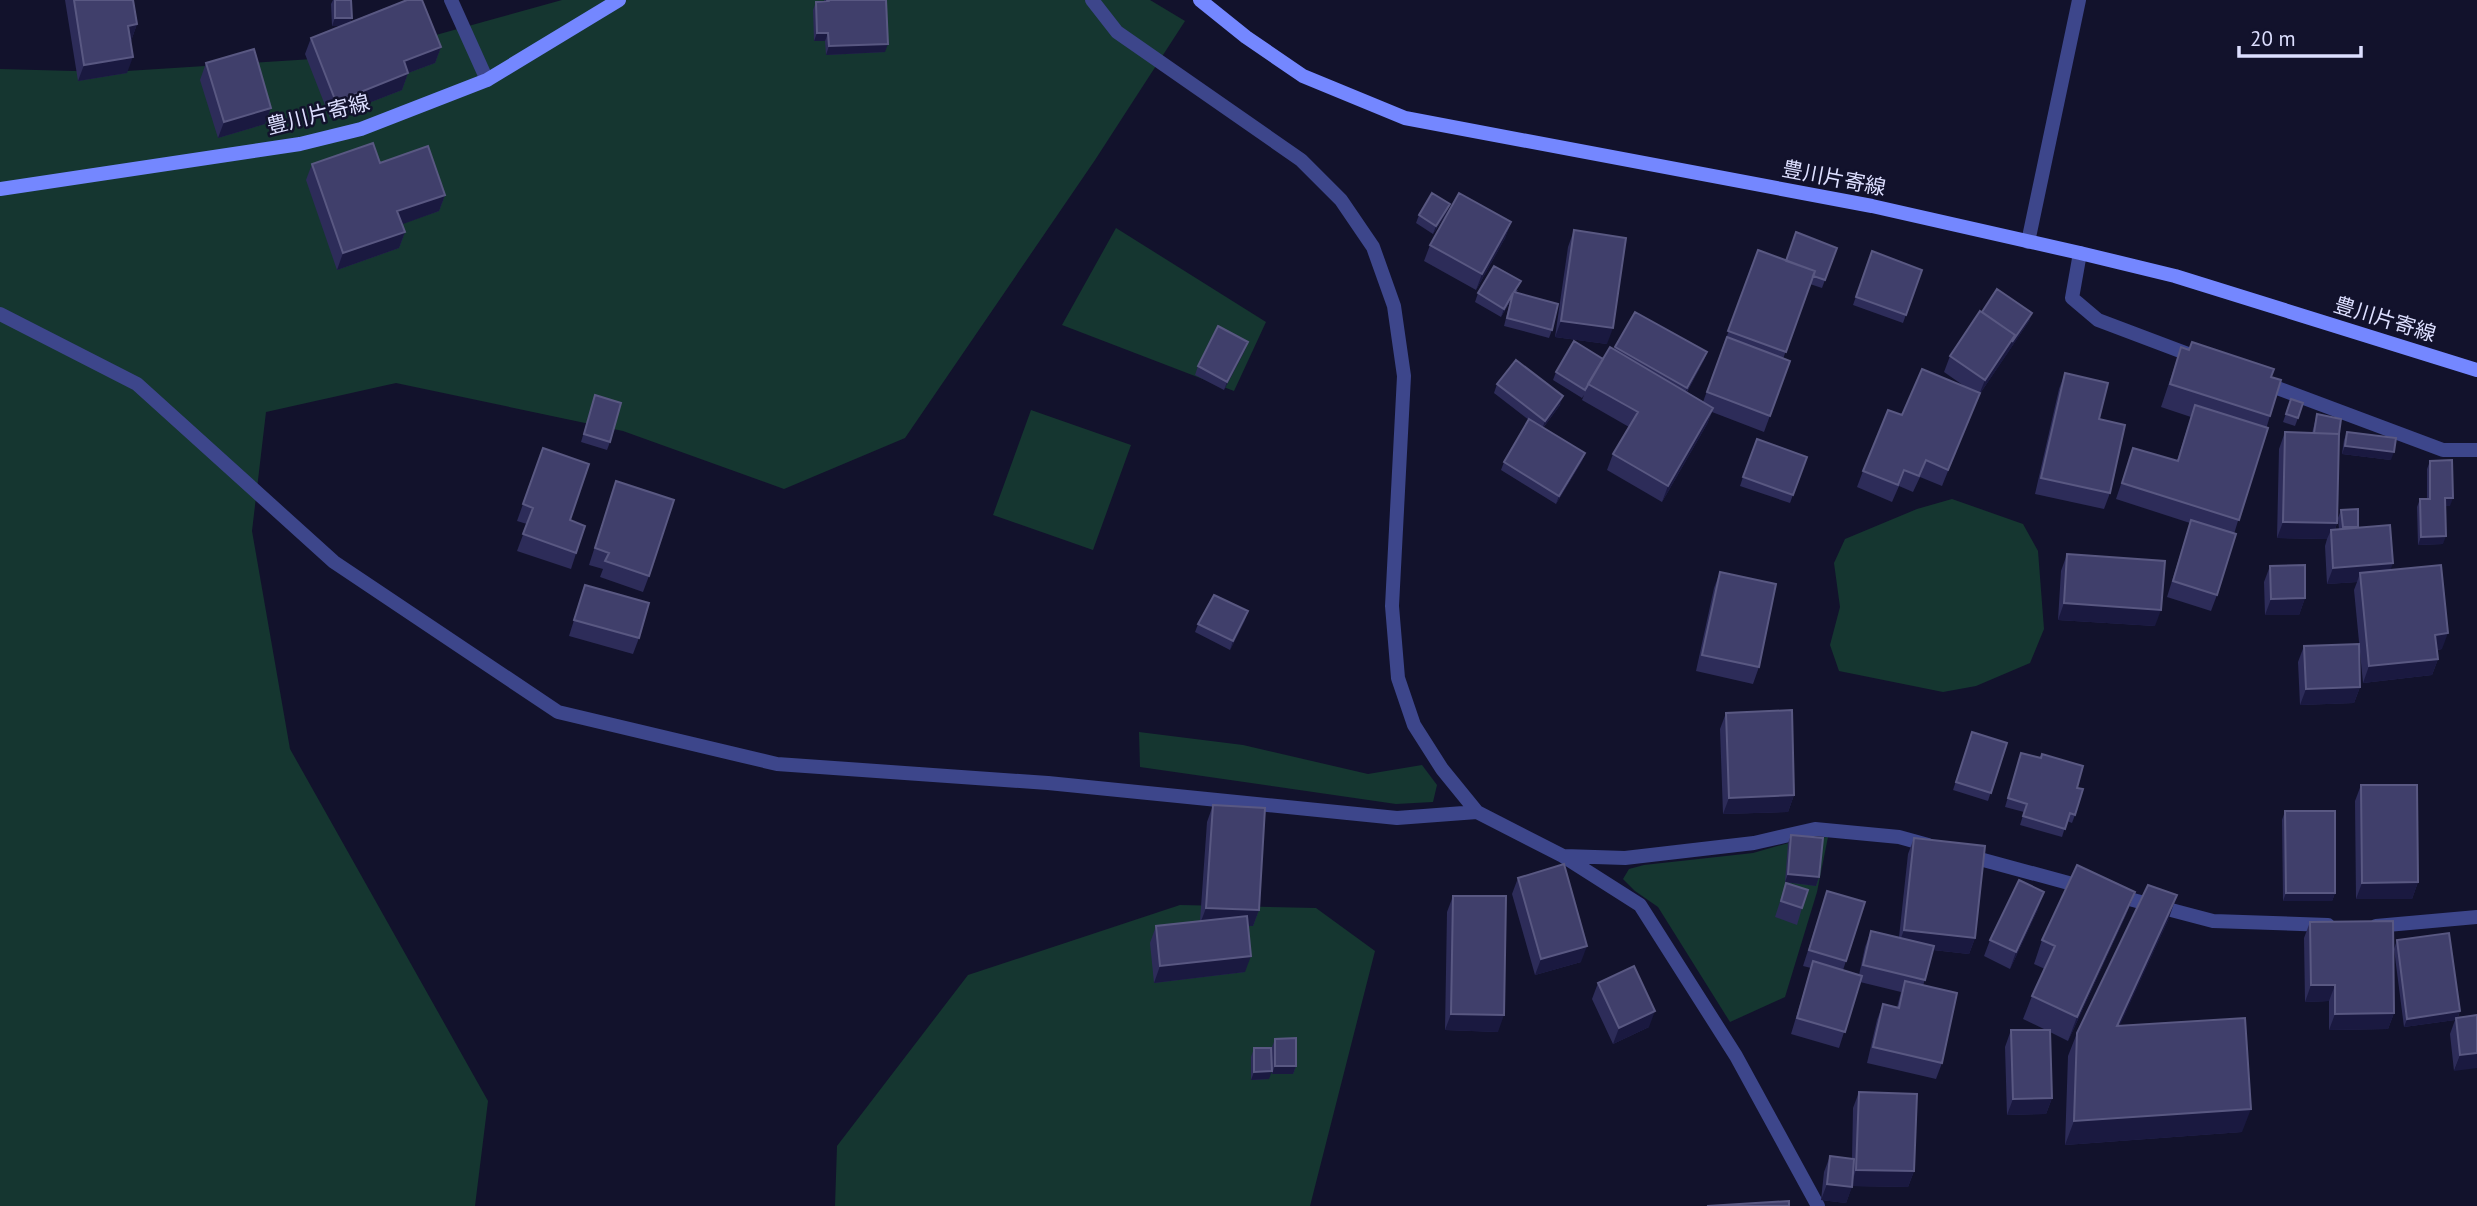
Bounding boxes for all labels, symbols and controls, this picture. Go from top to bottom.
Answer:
scale bar [2239,14,2362,58]
text: 20 m [2250,25,2296,52]
street label: 豊川片寄線 [264,88,372,140]
street label: 豊川片寄線 [1780,155,1888,201]
street label: 豊川片寄線 [2331,291,2439,347]

